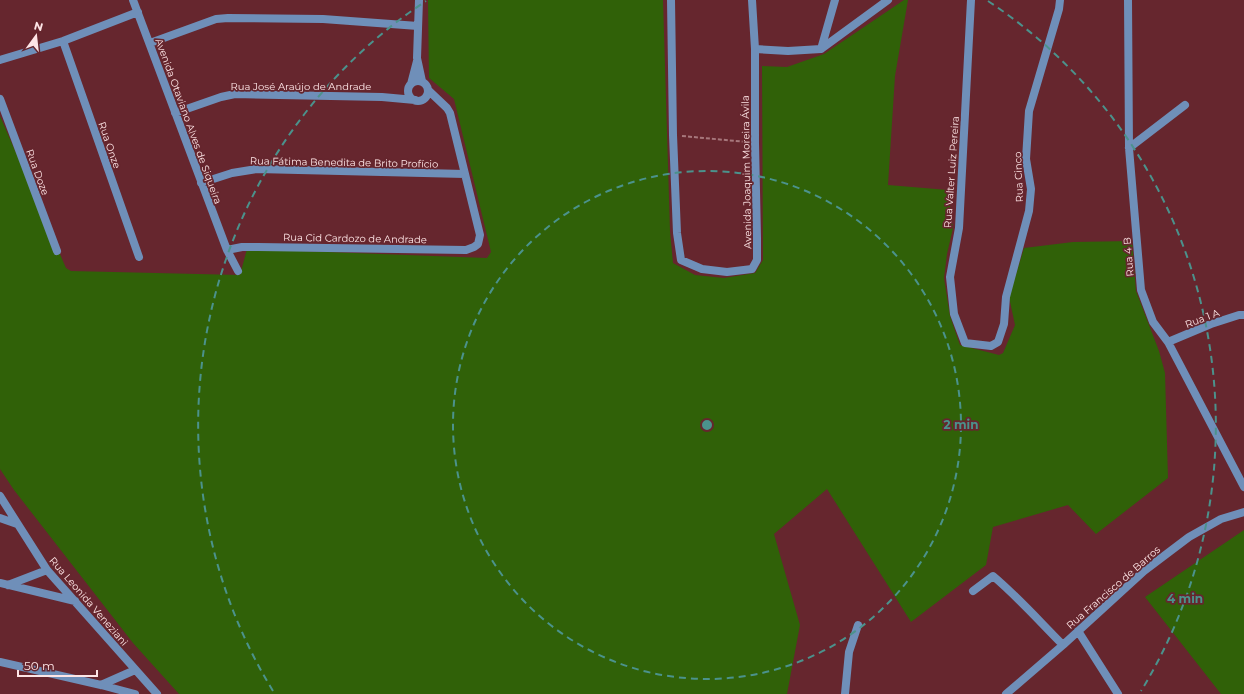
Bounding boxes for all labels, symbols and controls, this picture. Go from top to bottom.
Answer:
north arrow [16,16,56,56]
text: N [32,18,45,34]
street label: Avenida Otaviano Alves de Siqueira [152,37,225,206]
street label: Rua José Araújo de Andrade [231,80,371,93]
street label: Avenida Joaquim Moreira Ávila [739,95,754,249]
street label: Rua Valter Luiz Pereira [941,116,962,228]
street label: Rua Onze [95,120,124,170]
street label: Rua Doze [23,147,52,197]
street label: Rua Cinco [1011,151,1026,203]
street label: Rua Fátima Benedita de Brito Profício [250,154,438,171]
street label: Rua Cid Cardozo de Andrade [283,231,427,246]
street label: Rua 4 B [1120,237,1137,277]
street label: Rua 1 A [1183,306,1222,331]
text: 2 min [944,417,978,432]
centre of rings [700,418,714,432]
street label: Rua Francisco de Barros [1064,543,1163,632]
street label: Rua Leonida Veneziani [46,554,131,649]
text: 4 min [1167,591,1203,606]
scale bar [18,652,97,678]
text: 50 m [24,658,55,673]

